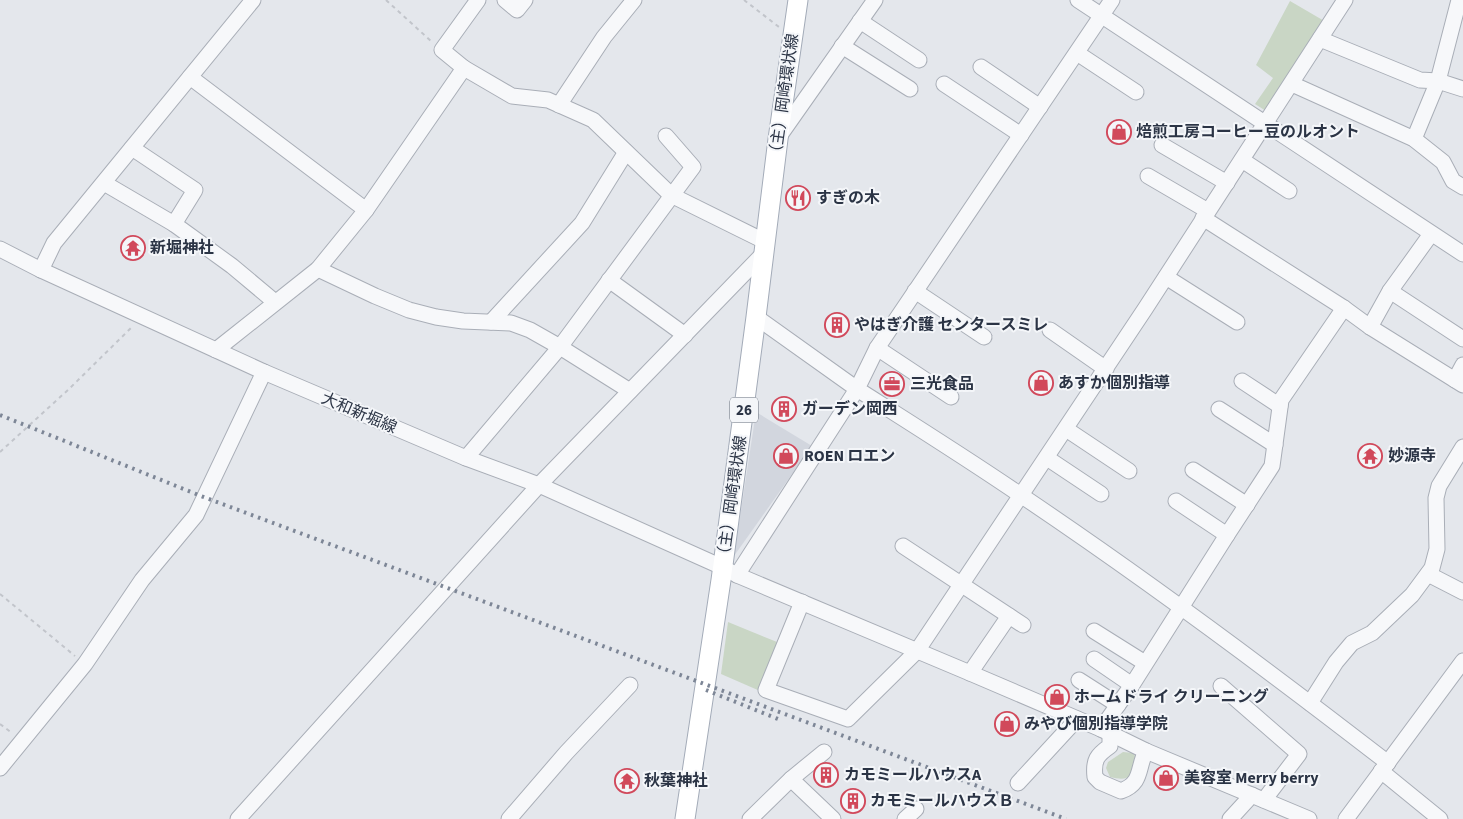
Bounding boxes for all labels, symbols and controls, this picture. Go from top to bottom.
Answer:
street label: （主）岡崎環状線 [764,32,804,162]
shop icon: 焙煎工房コーヒー豆のルオント [1106,119,1132,145]
place label: 焙煎工房コーヒー豆のルオント [1136,121,1360,143]
restaurant icon: すぎの木 [785,185,811,211]
place label: すぎの木 [816,187,880,209]
temple icon: 新堀神社 [120,235,146,261]
place label: 新堀神社 [150,237,214,259]
building icon: やはぎ介護 センタースミレ [824,312,850,338]
place label: やはぎ介護 センタースミレ [854,314,1048,336]
shop icon: あすか個別指導 [1028,370,1054,396]
office icon: 三光食品 [879,371,905,397]
place label: あすか個別指導 [1058,372,1170,394]
place label: 三光食品 [910,373,974,395]
street label: 大和新堀線 [318,387,400,439]
building icon: ガーデン岡西 [771,396,797,422]
road number: 26 [730,398,758,422]
place label: ガーデン岡西 [802,398,898,420]
street label: （主）岡崎環状線 [712,434,752,564]
shop icon: ROEN ロエン [773,443,799,469]
temple icon: 妙源寺 [1357,443,1383,469]
place label: ROEN ロエン [804,445,895,467]
place label: 妙源寺 [1388,445,1436,467]
shop icon: ホームドライ クリーニング [1044,684,1070,710]
place label: ホームドライ クリーニング [1074,686,1269,708]
shop icon: みやび個別指導学院 [994,711,1020,737]
place label: みやび個別指導学院 [1024,713,1168,735]
building icon: カモミールハウスA [813,762,839,788]
place label: カモミールハウスA [844,764,982,786]
shop icon: 美容室 Merry berry [1153,765,1179,791]
place label: 美容室 Merry berry [1184,767,1319,789]
temple icon: 秋葉神社 [614,768,640,794]
place label: 秋葉神社 [644,770,708,792]
building icon: カモミールハウスＢ [840,788,866,814]
place label: カモミールハウスＢ [870,790,1014,812]

